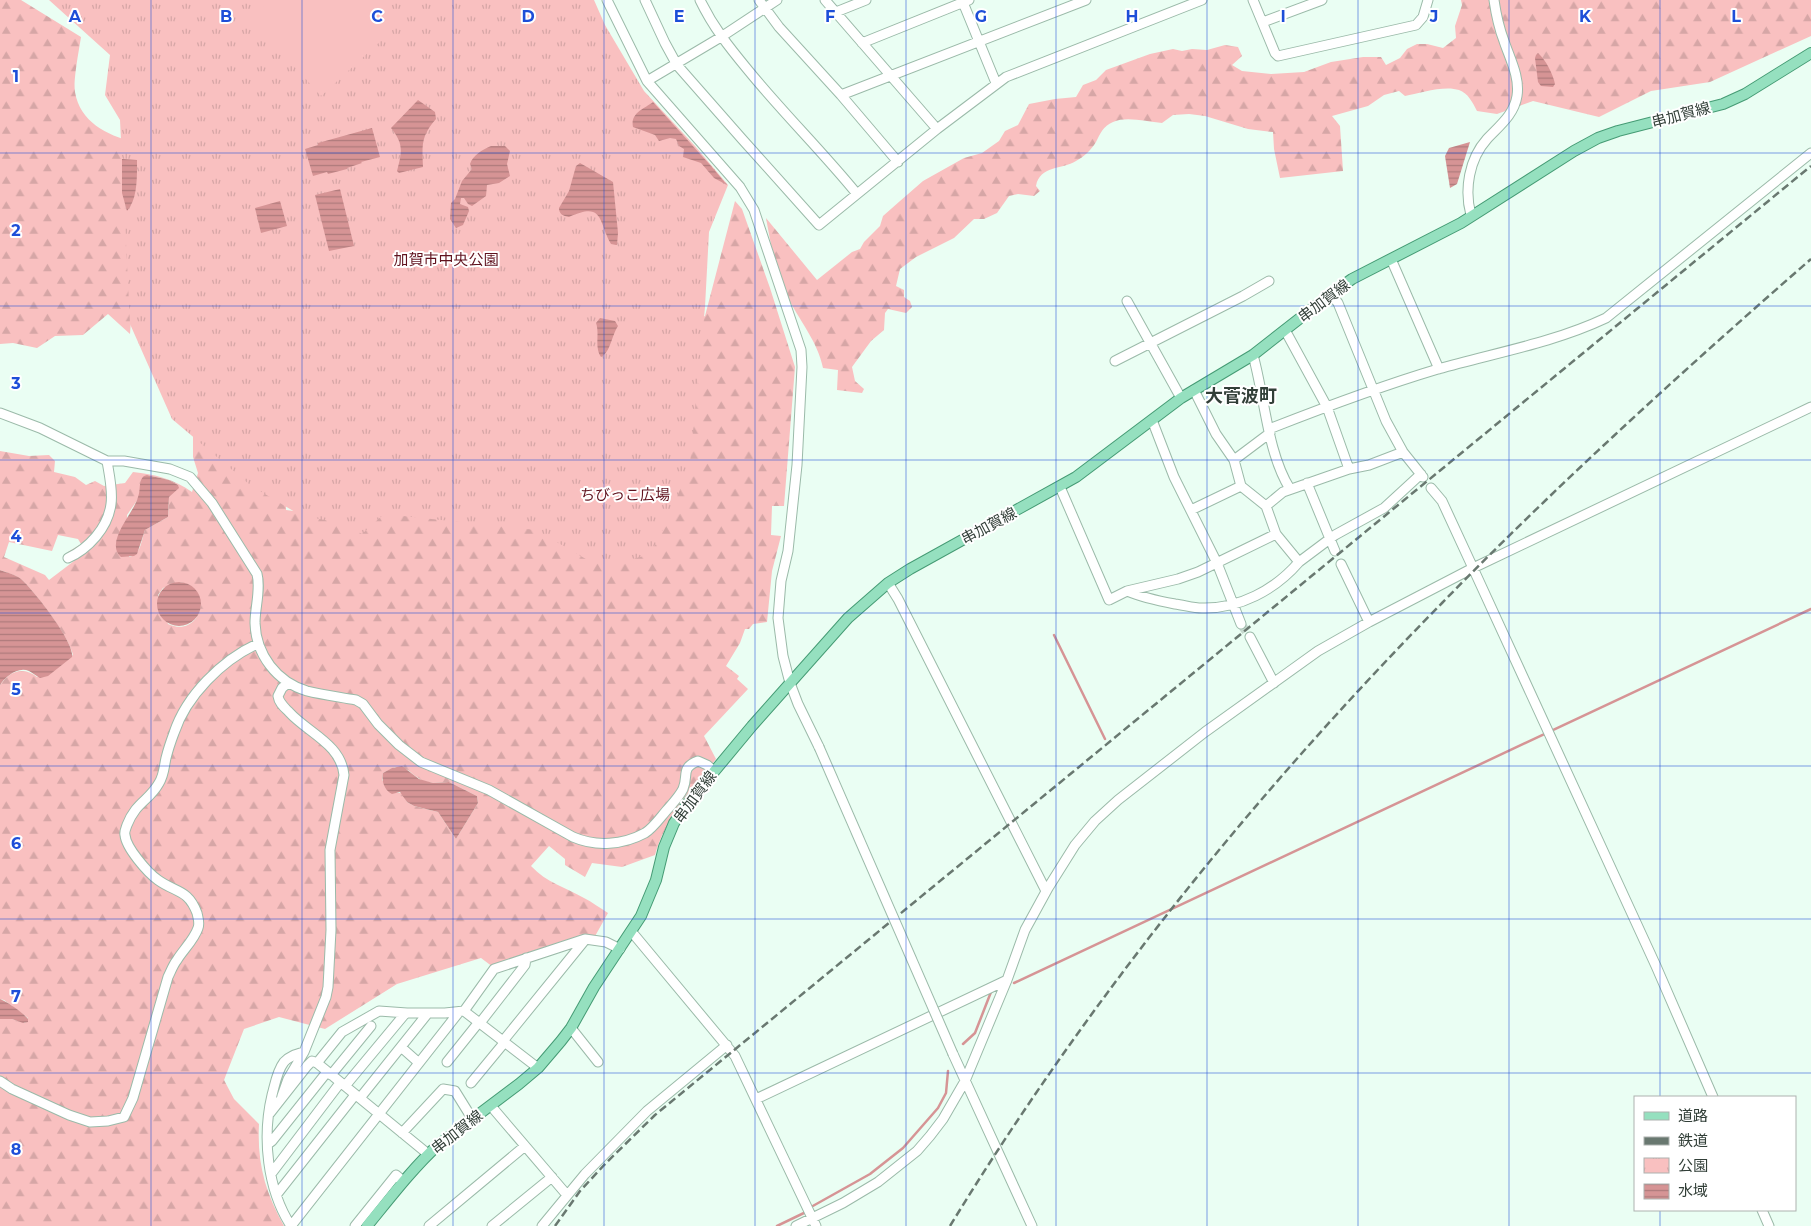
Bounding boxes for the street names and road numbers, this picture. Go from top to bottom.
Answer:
street label: 串加賀線 [1649,98,1712,131]
street label: 串加賀線 [1294,275,1353,326]
street label: 串加賀線 [958,503,1020,548]
street label: 串加賀線 [669,767,720,826]
street label: 串加賀線 [427,1106,486,1158]

